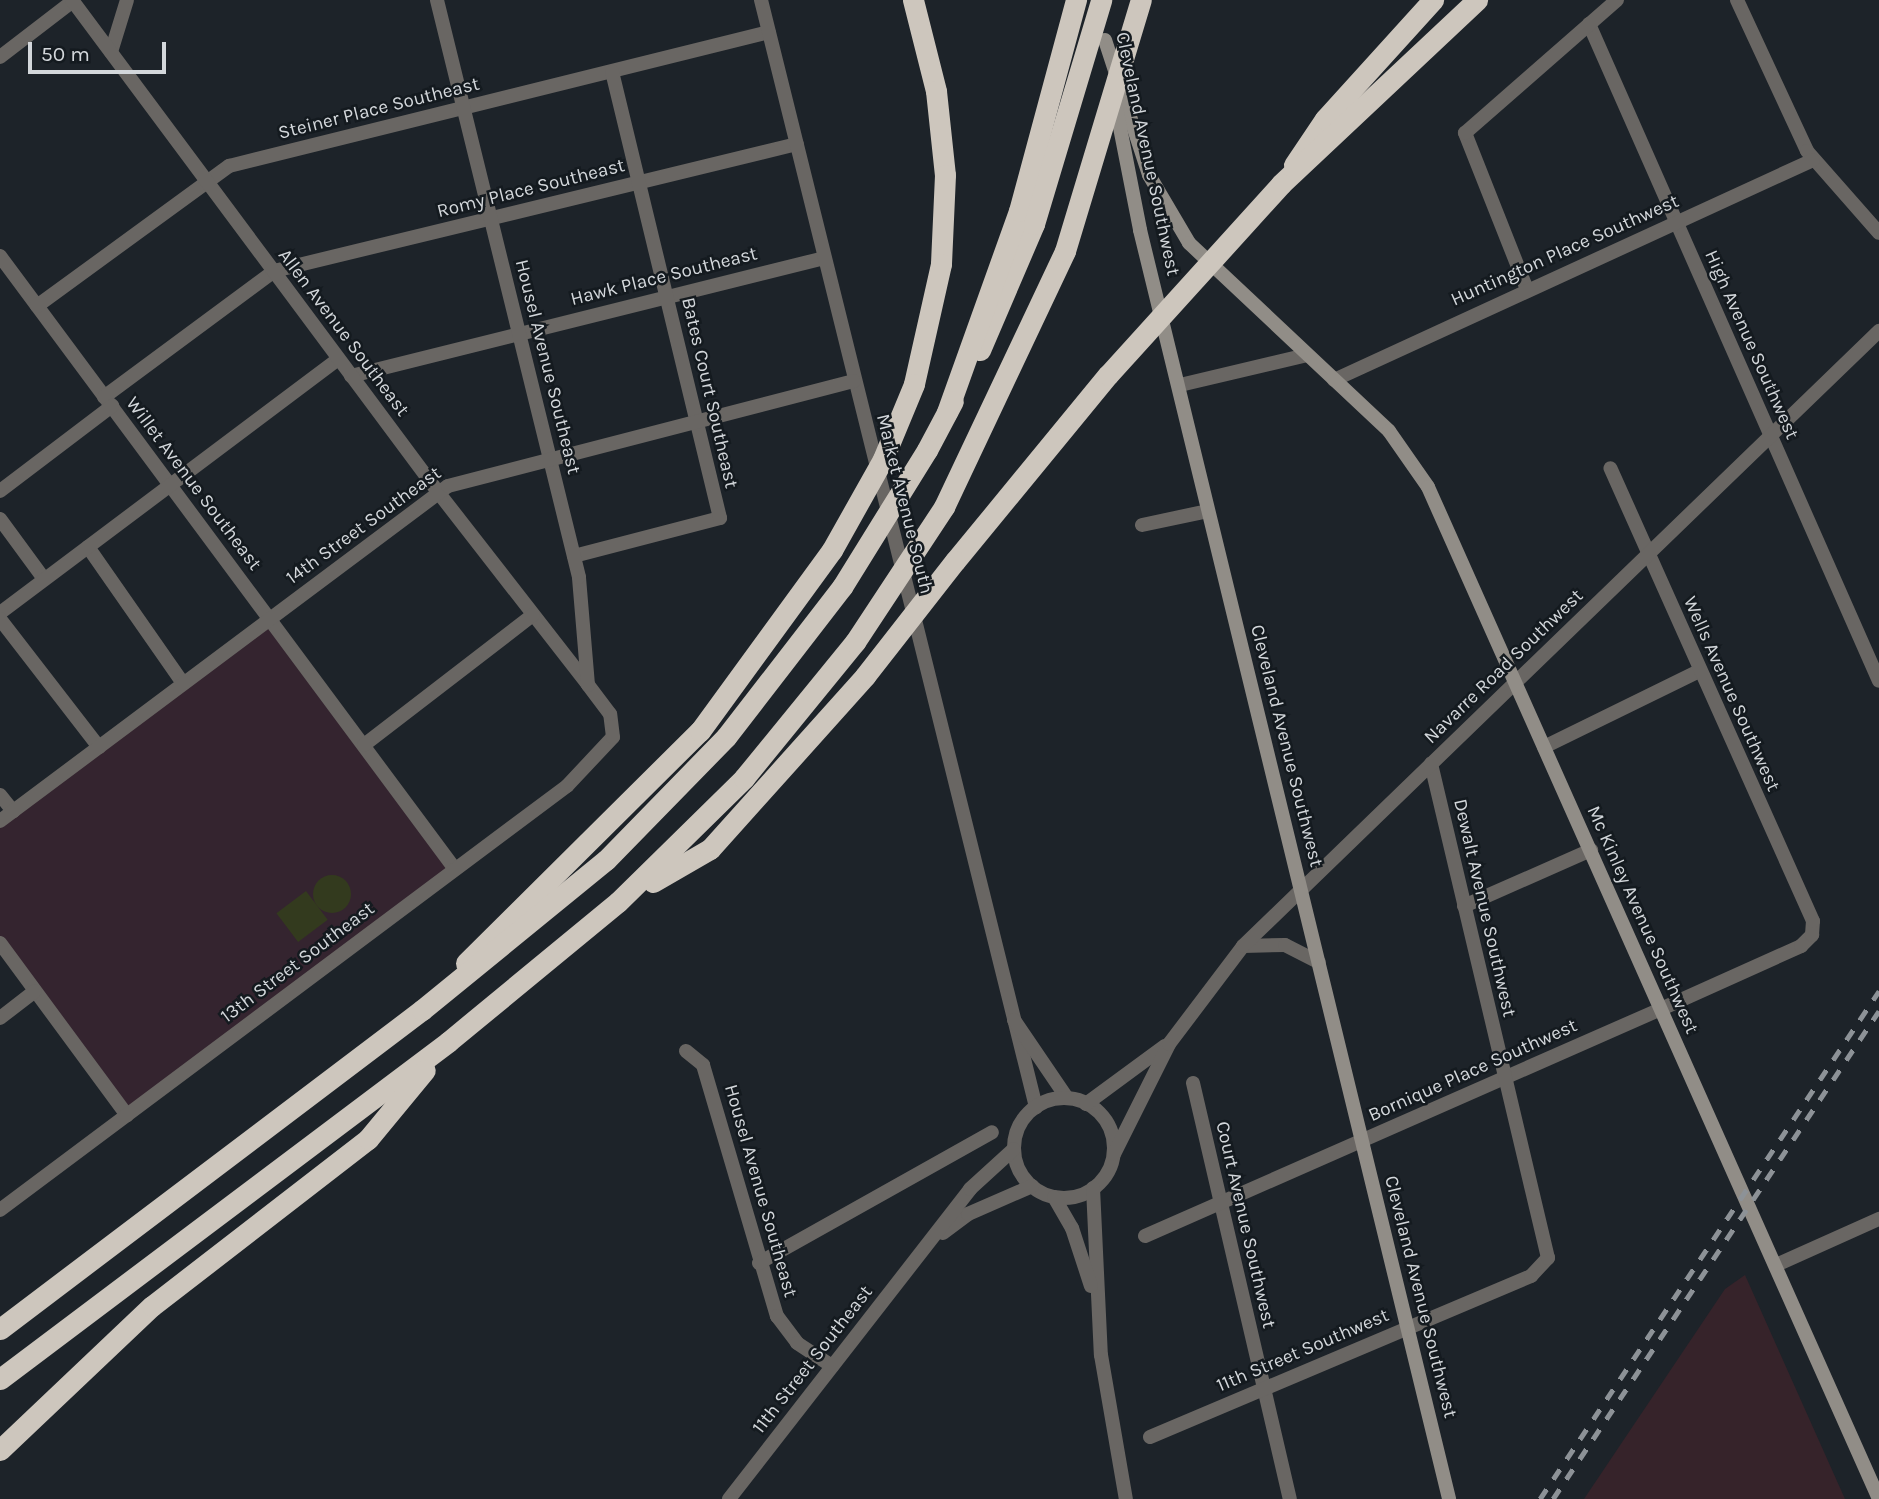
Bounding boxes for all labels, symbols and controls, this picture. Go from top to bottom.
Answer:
scale bar [32,28,170,72]
street label: Cleveland Avenue Southwest [1110,30,1184,278]
text: 50 m [41,42,90,66]
street label: Steiner Place Southeast [276,73,482,145]
street label: Romy Place Southeast [435,155,627,223]
street label: Huntington Place Southwest [1447,190,1683,312]
street label: Hawk Place Southeast [568,243,760,311]
street label: Allen Avenue Southeast [273,245,413,421]
street label: High Avenue Southwest [1699,247,1803,443]
street label: Housel Avenue Southeast [509,257,585,477]
street label: Bates Court Southeast [676,295,742,491]
street label: Willet Avenue Southeast [120,393,266,575]
street label: Market Avenue South [871,412,937,596]
street label: 14th Street Southeast [282,462,446,590]
street label: Navarre Road Southwest [1420,585,1588,749]
street label: Wells Avenue Southwest [1678,593,1784,795]
street label: Cleveland Avenue Southwest [1245,623,1327,869]
street label: Dewalt Avenue Southwest [1448,797,1520,1019]
street label: Mc Kinley Avenue Southwest [1581,802,1703,1038]
street label: 13th Street Southeast [217,898,379,1028]
street label: Bornique Place Southwest [1365,1015,1581,1127]
street label: Housel Avenue Southeast [719,1082,801,1300]
street label: Court Avenue Southwest [1210,1119,1280,1331]
street label: Cleveland Avenue Southwest [1379,1174,1461,1420]
street label: 11th Street Southeast [748,1281,878,1439]
street label: 11th Street Southwest [1213,1304,1393,1398]

